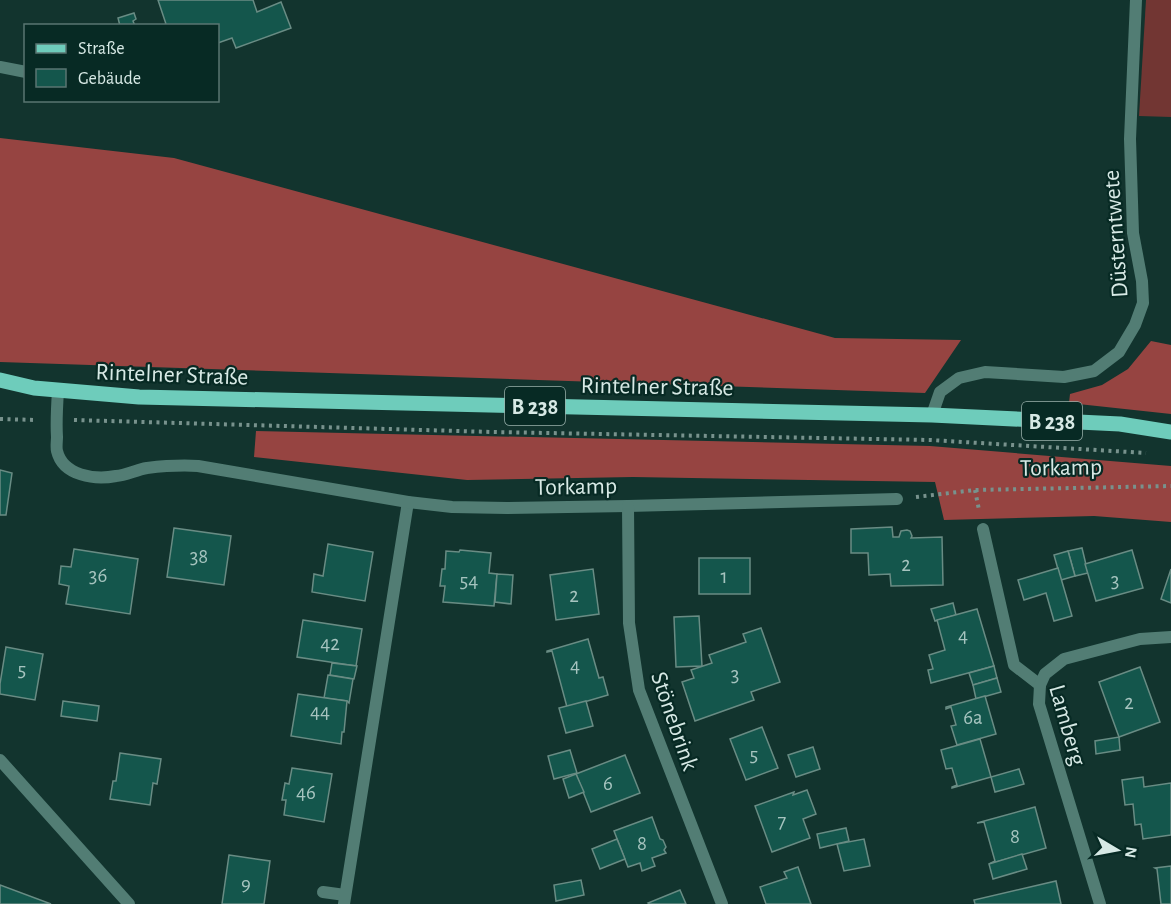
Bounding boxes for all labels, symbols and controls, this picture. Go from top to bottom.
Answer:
legend [24,24,219,102]
text: Straße [78,40,124,58]
text: Gebäude [78,70,141,88]
street label: Düsterntwete [1100,169,1132,299]
street label: Rintelner Straße [95,360,249,390]
street label: Rintelner Straße [580,374,734,400]
road number: B 238 [505,387,565,425]
road number: B 238 [1022,402,1082,440]
street label: Torkamp [1020,455,1102,481]
street label: Torkamp [535,474,617,500]
house number: 38 [190,546,208,567]
house number: 2 [901,554,911,575]
house number: 36 [89,565,107,586]
house number: 1 [720,566,728,587]
house number: 54 [460,570,478,591]
house number: 3 [1111,570,1119,591]
house number: 2 [569,585,579,606]
house number: 4 [958,625,968,646]
house number: 42 [320,633,340,654]
house number: 4 [570,655,580,676]
house number: 5 [18,659,26,680]
house number: 3 [731,664,739,685]
street label: Stönebrink [646,669,702,774]
street label: Lamberg [1044,682,1090,769]
house number: 2 [1124,692,1134,713]
house number: 44 [310,701,330,722]
house number: 6a [963,707,983,728]
house number: 5 [750,744,758,765]
house number: 6 [603,773,613,794]
house number: 46 [296,782,316,803]
house number: 7 [778,811,787,832]
north arrow [1087,820,1147,880]
house number: 8 [1010,826,1020,847]
house number: 8 [637,833,647,854]
text: N [1122,846,1140,859]
house number: 9 [241,873,251,894]

